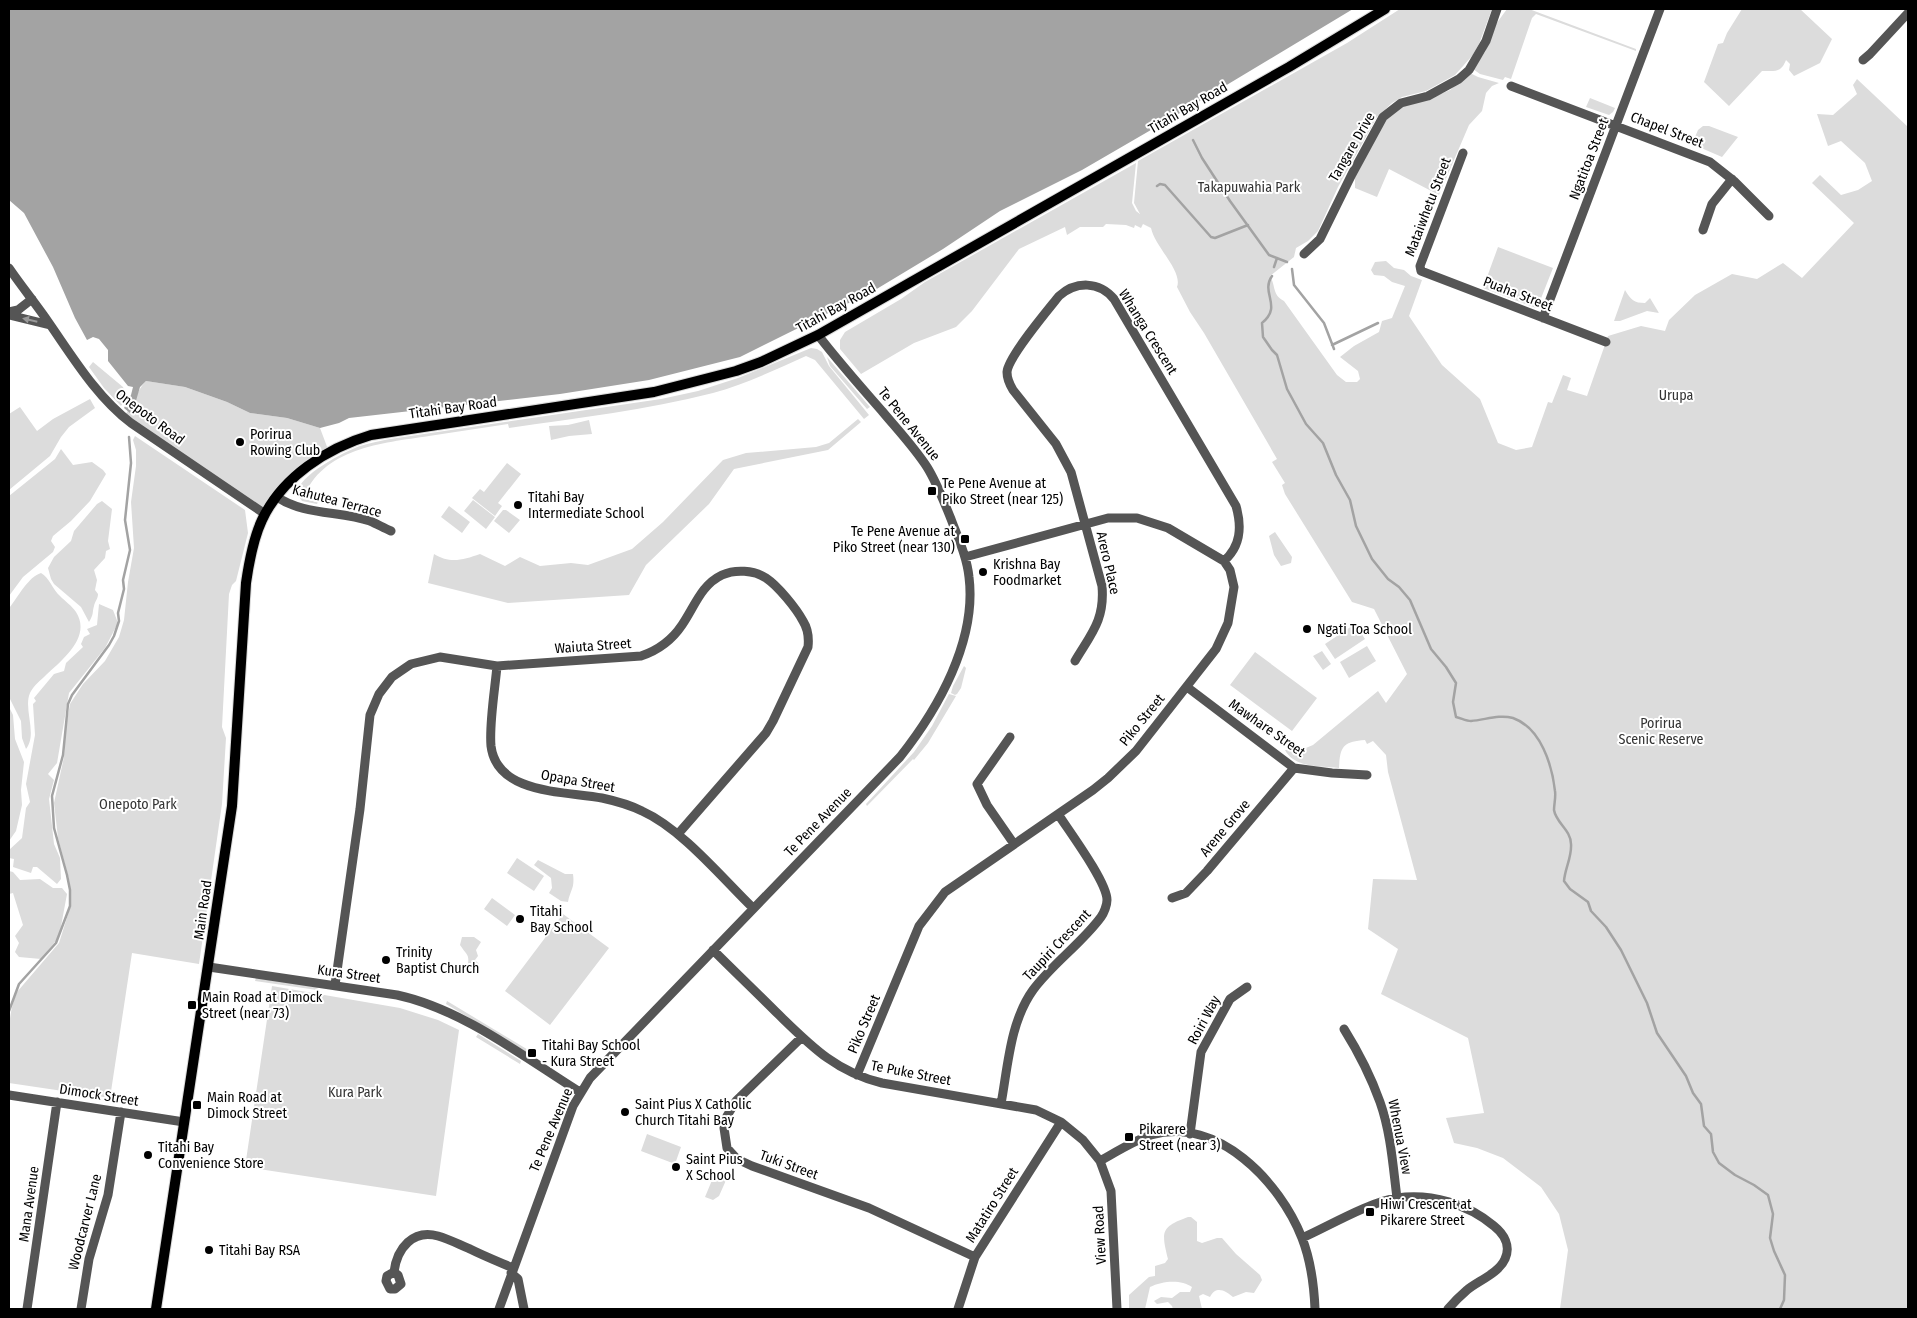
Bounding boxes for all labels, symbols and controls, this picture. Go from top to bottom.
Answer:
street label: Titahi Bay Road [1145,79,1231,137]
street label: Chapel Street [1628,108,1706,152]
street label: Tangare Drive [1325,109,1379,185]
street label: Ngatitoa Street [1566,115,1612,202]
street label: Mataiwhetu Street [1401,155,1455,259]
park label: Takapuwahia Park [1198,179,1301,196]
street label: Puaha Street [1481,273,1556,315]
street label: Titahi Bay Road [793,279,879,337]
street label: Whanga Crescent [1115,286,1181,378]
one-way arrow [22,316,37,324]
street label: Te Pene Avenue [874,384,944,464]
street label: Onepoto Road [112,386,188,448]
park label: Urupa [1659,387,1693,404]
street label: Titahi Bay Road [408,393,498,423]
place label: Porirua Rowing Club [250,426,320,459]
marker: Porirua Rowing Club [234,436,246,448]
place label: Te Pene Avenue at Piko Street (near 125) [942,475,1063,508]
street label: Kahutea Terrace [291,481,384,521]
marker: Te Pene Avenue at Piko Street (near 125) [926,485,938,497]
place label: Titahi Bay Intermediate School [528,489,644,522]
marker: Titahi Bay Intermediate School [512,499,524,511]
place label: Te Pene Avenue at Piko Street (near 130) [833,523,955,556]
street label: Arero Place [1092,530,1124,596]
marker: Te Pene Avenue at Piko Street (near 130) [959,533,971,545]
place label: Krishna Bay Foodmarket [993,556,1062,589]
marker: Krishna Bay Foodmarket [977,566,989,578]
place label: Ngati Toa School [1317,621,1412,638]
marker: Ngati Toa School [1301,623,1313,635]
street label: Waiuta Street [554,635,632,657]
street label: Piko Street [1116,690,1168,750]
street label: Mawhare Street [1226,695,1309,761]
park label: Porirua Scenic Reserve [1619,715,1704,748]
street label: Opapa Street [540,766,617,796]
street label: Te Pene Avenue [781,784,855,860]
park label: Onepoto Park [99,796,177,813]
street label: Arene Grove [1196,796,1254,860]
street label: Main Road [190,879,216,941]
place label: Titahi Bay School [530,903,593,936]
street label: Taupiri Crescent [1020,905,1095,984]
marker: Titahi Bay School [514,913,526,925]
place label: Trinity Baptist Church [396,944,479,977]
marker: Trinity Baptist Church [380,954,392,966]
street label: Kura Street [316,961,382,987]
place label: Main Road at Dimock Street (near 73) [202,989,323,1022]
street label: Piko Street [844,992,884,1056]
street label: Roiri Way [1184,992,1224,1047]
marker: Main Road at Dimock Street (near 73) [186,999,198,1011]
place label: Titahi Bay School - Kura Street [542,1037,640,1070]
marker: Titahi Bay School - Kura Street [526,1047,538,1059]
street label: Te Puke Street [869,1057,953,1089]
street label: Dimock Street [58,1080,140,1110]
park label: Kura Park [328,1084,383,1101]
street label: Te Pene Avenue [526,1085,576,1174]
place label: Main Road at Dimock Street [207,1089,287,1122]
place label: Saint Pius X Catholic Church Titahi Bay [635,1096,752,1129]
street label: Whenua View [1384,1098,1416,1176]
marker: Main Road at Dimock Street [191,1099,203,1111]
marker: Saint Pius X Catholic Church Titahi Bay [619,1106,631,1118]
place label: Pikarere Street (near 3) [1139,1121,1221,1154]
marker: Pikarere Street (near 3) [1123,1131,1135,1143]
place label: Titahi Bay Convenience Store [158,1139,264,1172]
street label: Tuki Street [757,1147,821,1184]
marker: Titahi Bay Convenience Store [142,1149,154,1161]
place label: Saint Pius X School [686,1151,743,1184]
marker: Saint Pius X School [670,1161,682,1173]
street label: Matatiro Street [962,1164,1022,1246]
street label: Mana Avenue [15,1165,43,1243]
street label: Woodcarver Lane [65,1172,105,1272]
place label: Hiwi Crescent at Pikarere Street [1380,1196,1472,1229]
street label: View Road [1090,1205,1110,1265]
marker: Hiwi Crescent at Pikarere Street [1364,1206,1376,1218]
place label: Titahi Bay RSA [219,1242,301,1259]
marker: Titahi Bay RSA [203,1244,215,1256]

